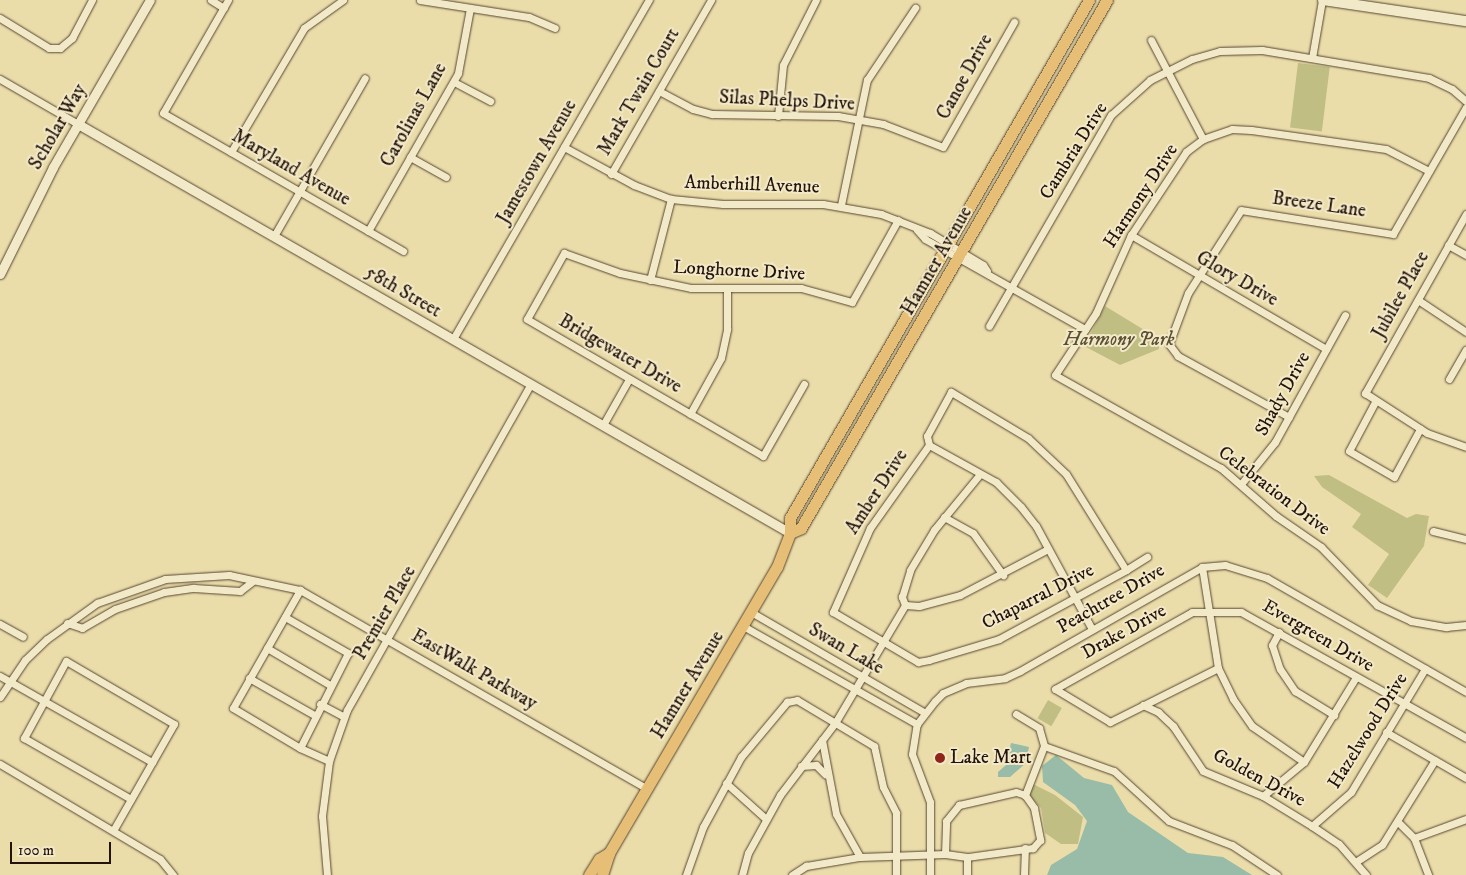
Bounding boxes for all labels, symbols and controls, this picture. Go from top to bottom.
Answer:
street label: Mark Twain Court [593,24,685,160]
street label: Canoe Drive [932,30,998,124]
street label: Carolinas Lane [376,59,452,171]
street label: Scholar Way [24,80,92,174]
street label: Silas Phelps Drive [719,86,855,116]
street label: Jamestown Avenue [492,96,582,228]
street label: Cambria Drive [1035,98,1113,204]
street label: Maryland Avenue [228,125,354,211]
street label: Harmony Drive [1099,140,1183,252]
street label: Amberhill Avenue [684,171,820,199]
street label: Breeze Lane [1271,187,1367,223]
street label: Hamner Avenue [897,202,977,320]
street label: Glory Drive [1192,246,1282,312]
street label: Jubilee Place [1368,247,1434,343]
street label: Longhorne Drive [672,256,806,286]
street label: 58th Street [361,261,445,323]
street label: Bridgewater Drive [555,310,685,398]
park label: Harmony Park [1064,329,1174,351]
street label: Shady Drive [1251,348,1315,440]
street label: Celebration Drive [1213,441,1335,541]
street label: Amber Drive [841,445,913,539]
street label: Chaparral Drive [978,559,1098,635]
street label: Peachtree Drive [1053,559,1169,639]
street label: Premier Place [349,562,421,664]
street label: Evergreen Drive [1258,595,1378,677]
street label: Drake Drive [1078,600,1170,664]
street label: Swan Lake [804,618,888,680]
street label: EastWalk Parkway [407,625,541,715]
street label: Hamner Avenue [647,627,729,743]
street label: Hazelwood Drive [1323,669,1413,793]
street label: Golden Drive [1209,744,1309,812]
place label: Lake Mart [950,747,1032,769]
marker: Lake Mart [934,752,946,764]
scale bar [12,832,114,864]
text: 100 m [18,841,54,860]

